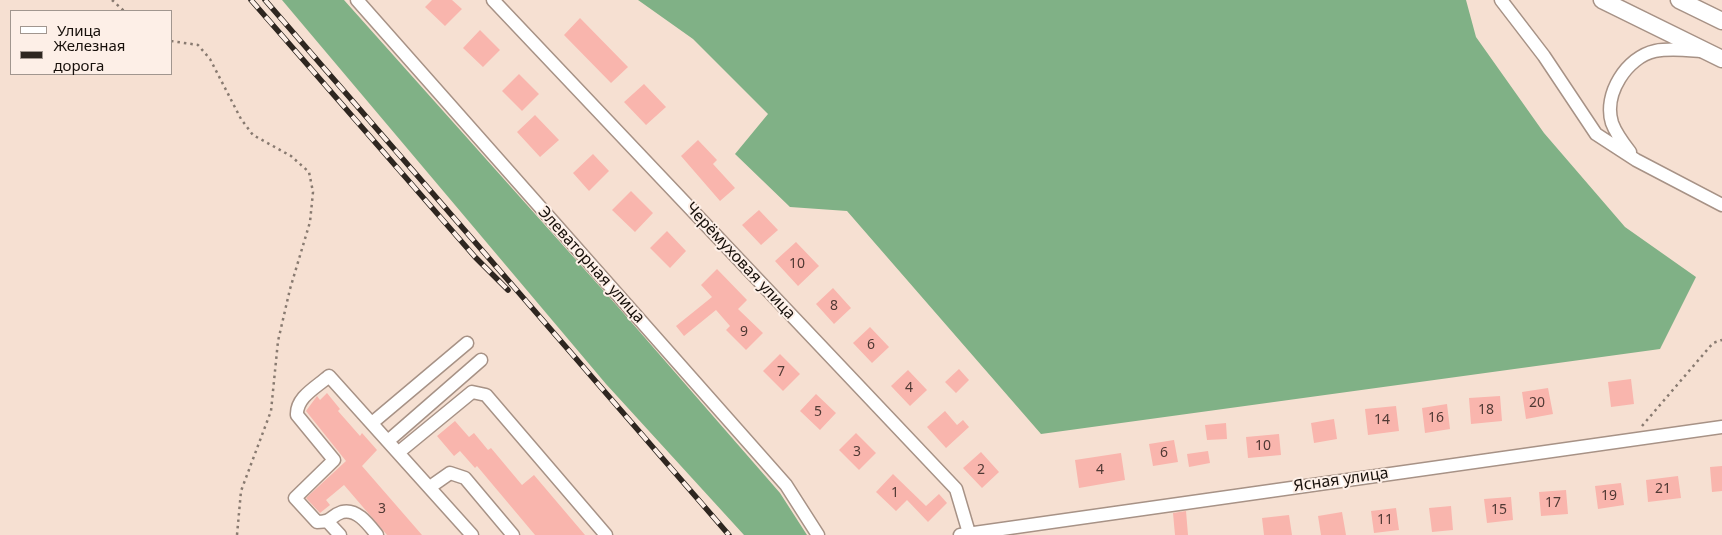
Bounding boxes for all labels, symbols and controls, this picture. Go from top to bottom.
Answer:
legend [10,10,172,75]
text: Улица [57,20,101,40]
text: Железная дорога [53,35,126,75]
street label: Черёмуховая улица [681,199,799,323]
street label: Элеваторная улица [534,203,648,327]
house number: 10 [789,256,805,272]
house number: 8 [830,298,838,314]
house number: 9 [740,324,748,340]
house number: 6 [867,337,875,353]
house number: 7 [777,364,785,380]
house number: 4 [905,380,913,396]
house number: 20 [1529,395,1545,411]
house number: 18 [1478,402,1494,418]
house number: 5 [814,404,822,420]
house number: 16 [1428,410,1444,426]
house number: 14 [1374,412,1390,428]
house number: 10 [1255,438,1271,454]
house number: 3 [853,444,861,460]
house number: 6 [1160,445,1168,461]
house number: 2 [977,462,985,478]
house number: 4 [1096,462,1104,478]
street label: Ясная улица [1292,464,1390,496]
house number: 21 [1655,481,1671,497]
house number: 1 [891,485,899,501]
house number: 19 [1601,488,1617,504]
house number: 17 [1545,495,1561,511]
house number: 3 [378,501,386,517]
house number: 15 [1491,502,1507,518]
house number: 11 [1377,512,1393,528]

